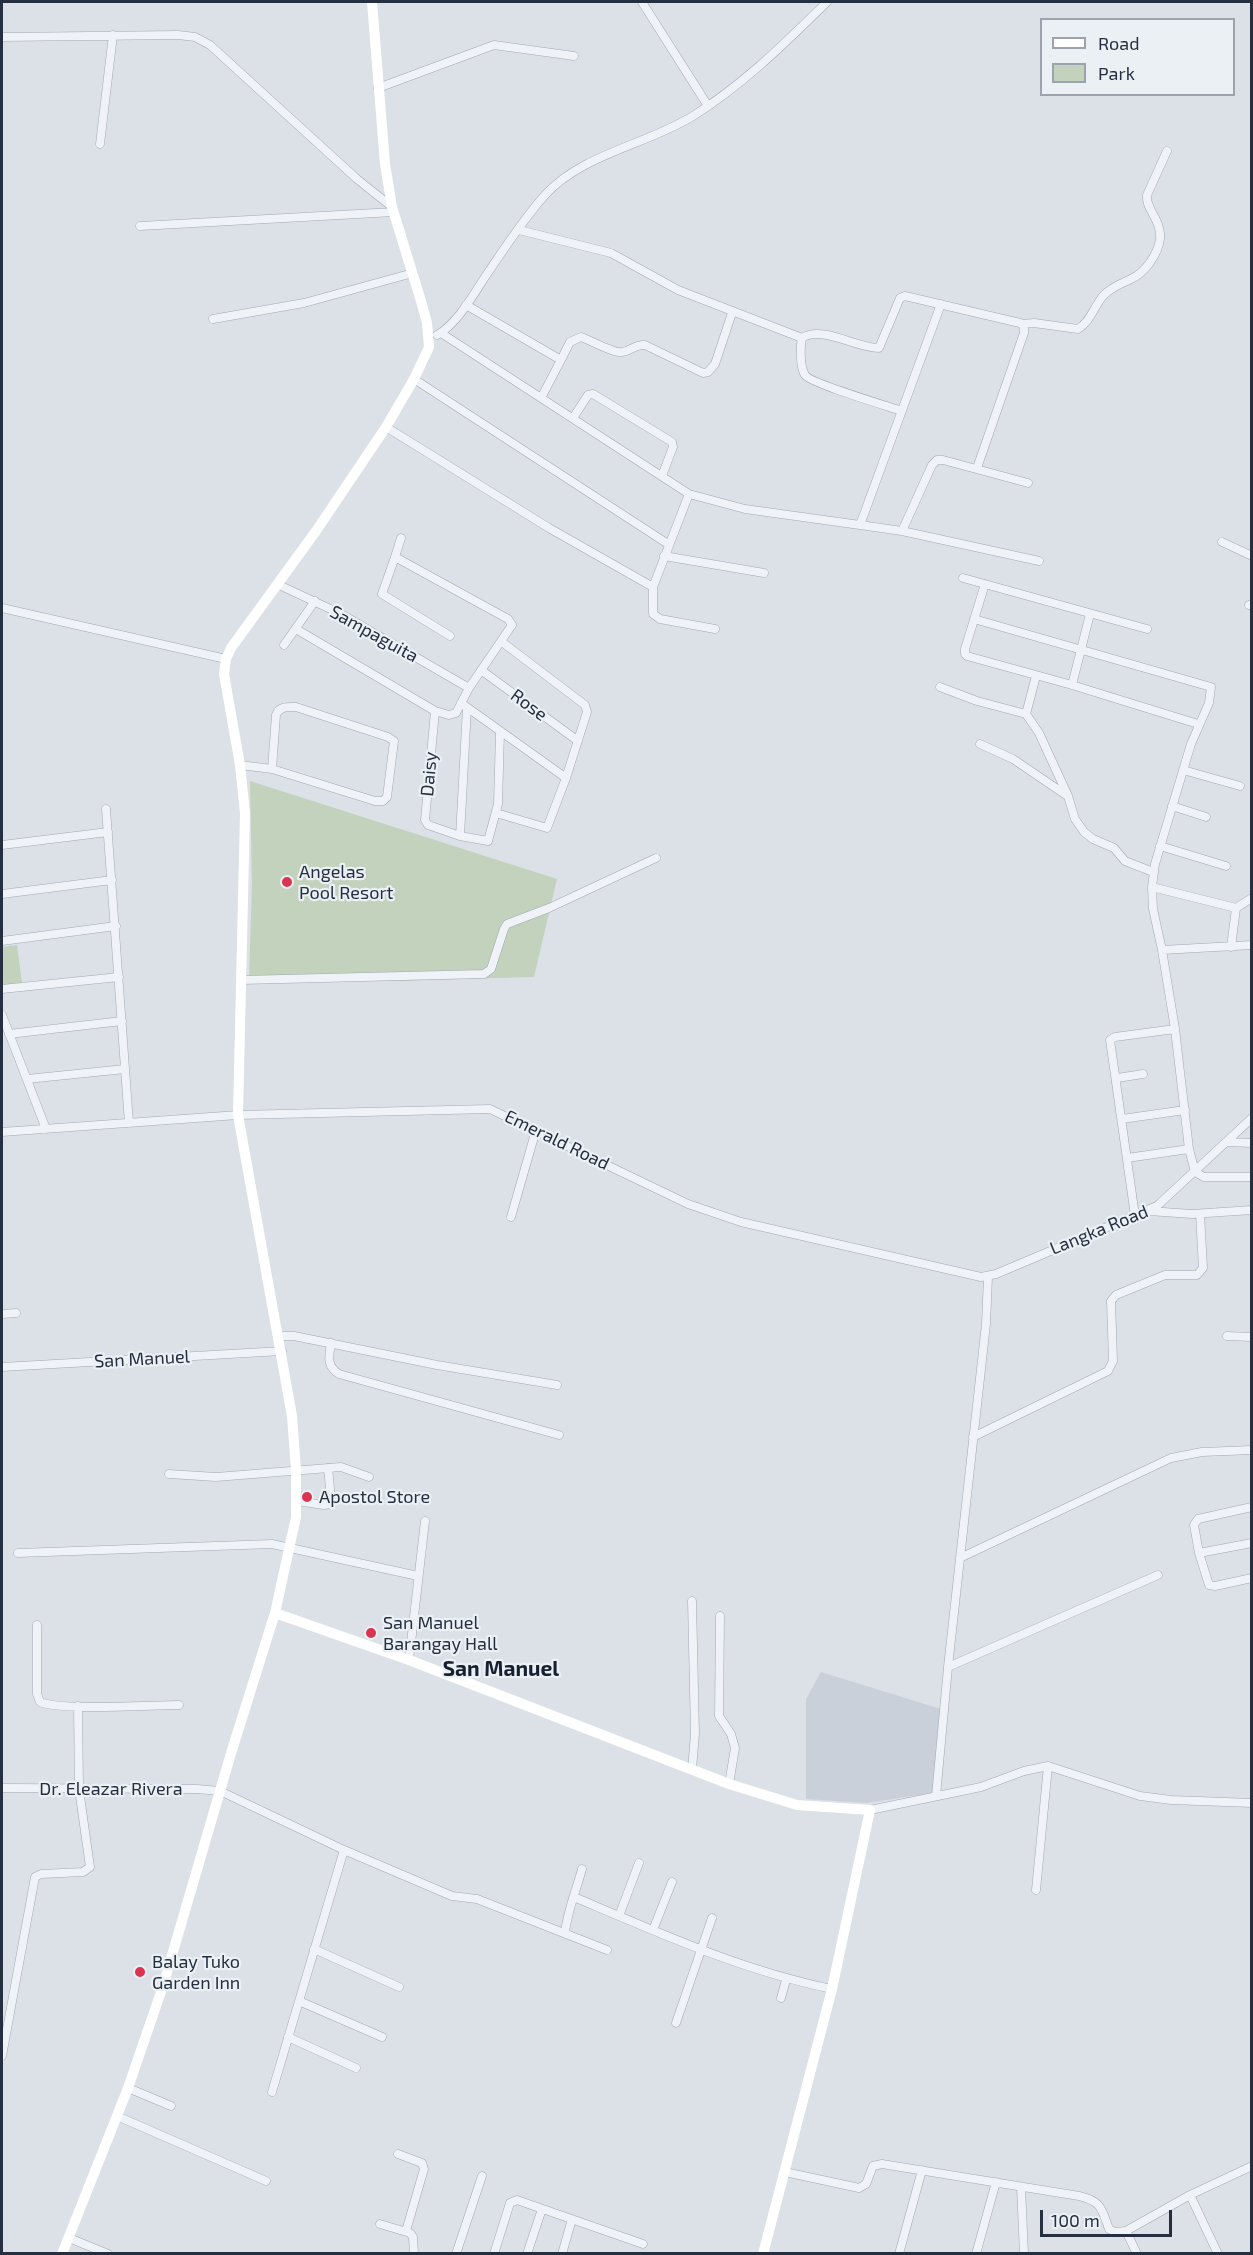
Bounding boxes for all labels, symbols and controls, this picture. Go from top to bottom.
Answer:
legend [1040,18,1235,96]
text: Road [1098,32,1139,54]
text: Park [1098,62,1135,84]
street label: Sampaguita [326,601,422,667]
street label: Rose [506,684,552,726]
street label: Daisy [416,751,442,797]
place label: Angelas Pool Resort [299,861,393,904]
marker: Angelas Pool Resort [280,875,294,889]
street label: Emerald Road [501,1105,613,1175]
street label: Langka Road [1047,1200,1151,1260]
street label: San Manuel [94,1346,190,1372]
place label: Apostol Store [319,1486,430,1508]
marker: Apostol Store [300,1490,314,1504]
place label: San Manuel Barangay Hall [383,1612,498,1654]
marker: San Manuel Barangay Hall [364,1626,378,1640]
district label: San Manuel [443,1656,559,1682]
street label: Dr. Eleazar Rivera [39,1778,183,1800]
place label: Balay Tuko Garden Inn [152,1951,240,1994]
marker: Balay Tuko Garden Inn [133,1965,147,1979]
scale bar [1043,2198,1175,2236]
text: 100 m [1051,2209,1100,2231]

